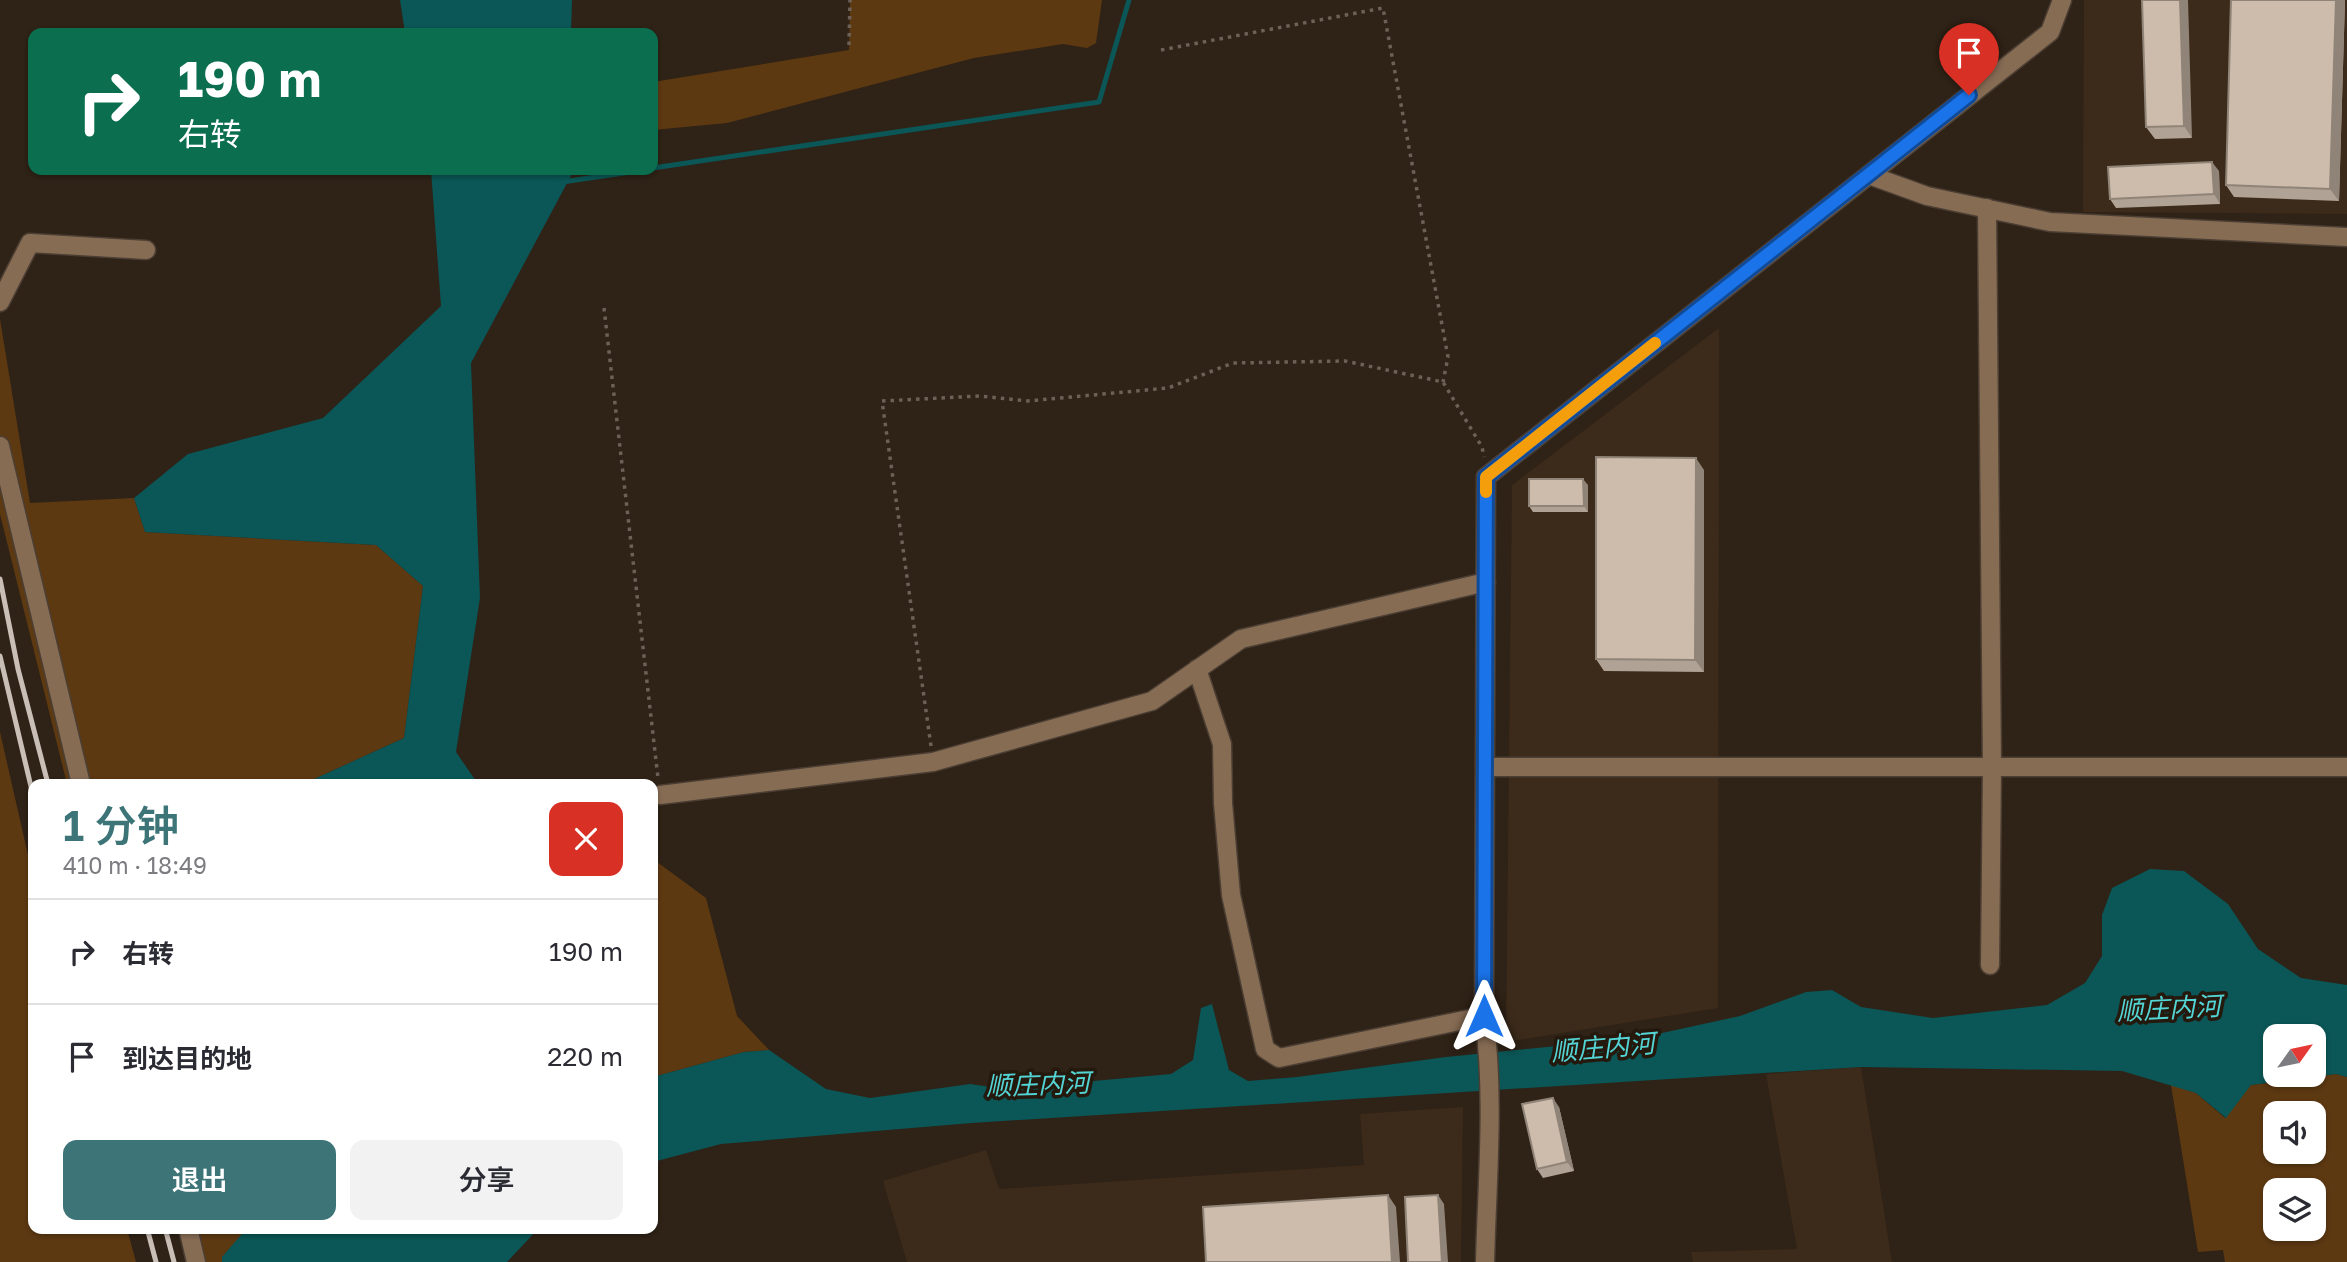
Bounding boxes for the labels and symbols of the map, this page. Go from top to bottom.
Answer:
pin [1939,23,1999,95]
position arrow [1447,979,1521,1053]
water label: 顺庄内河 [2116,990,2227,1026]
north arrow [2263,1024,2326,1087]
water label: 顺庄内河 [1550,1027,1661,1067]
water label: 顺庄内河 [985,1067,1095,1101]

